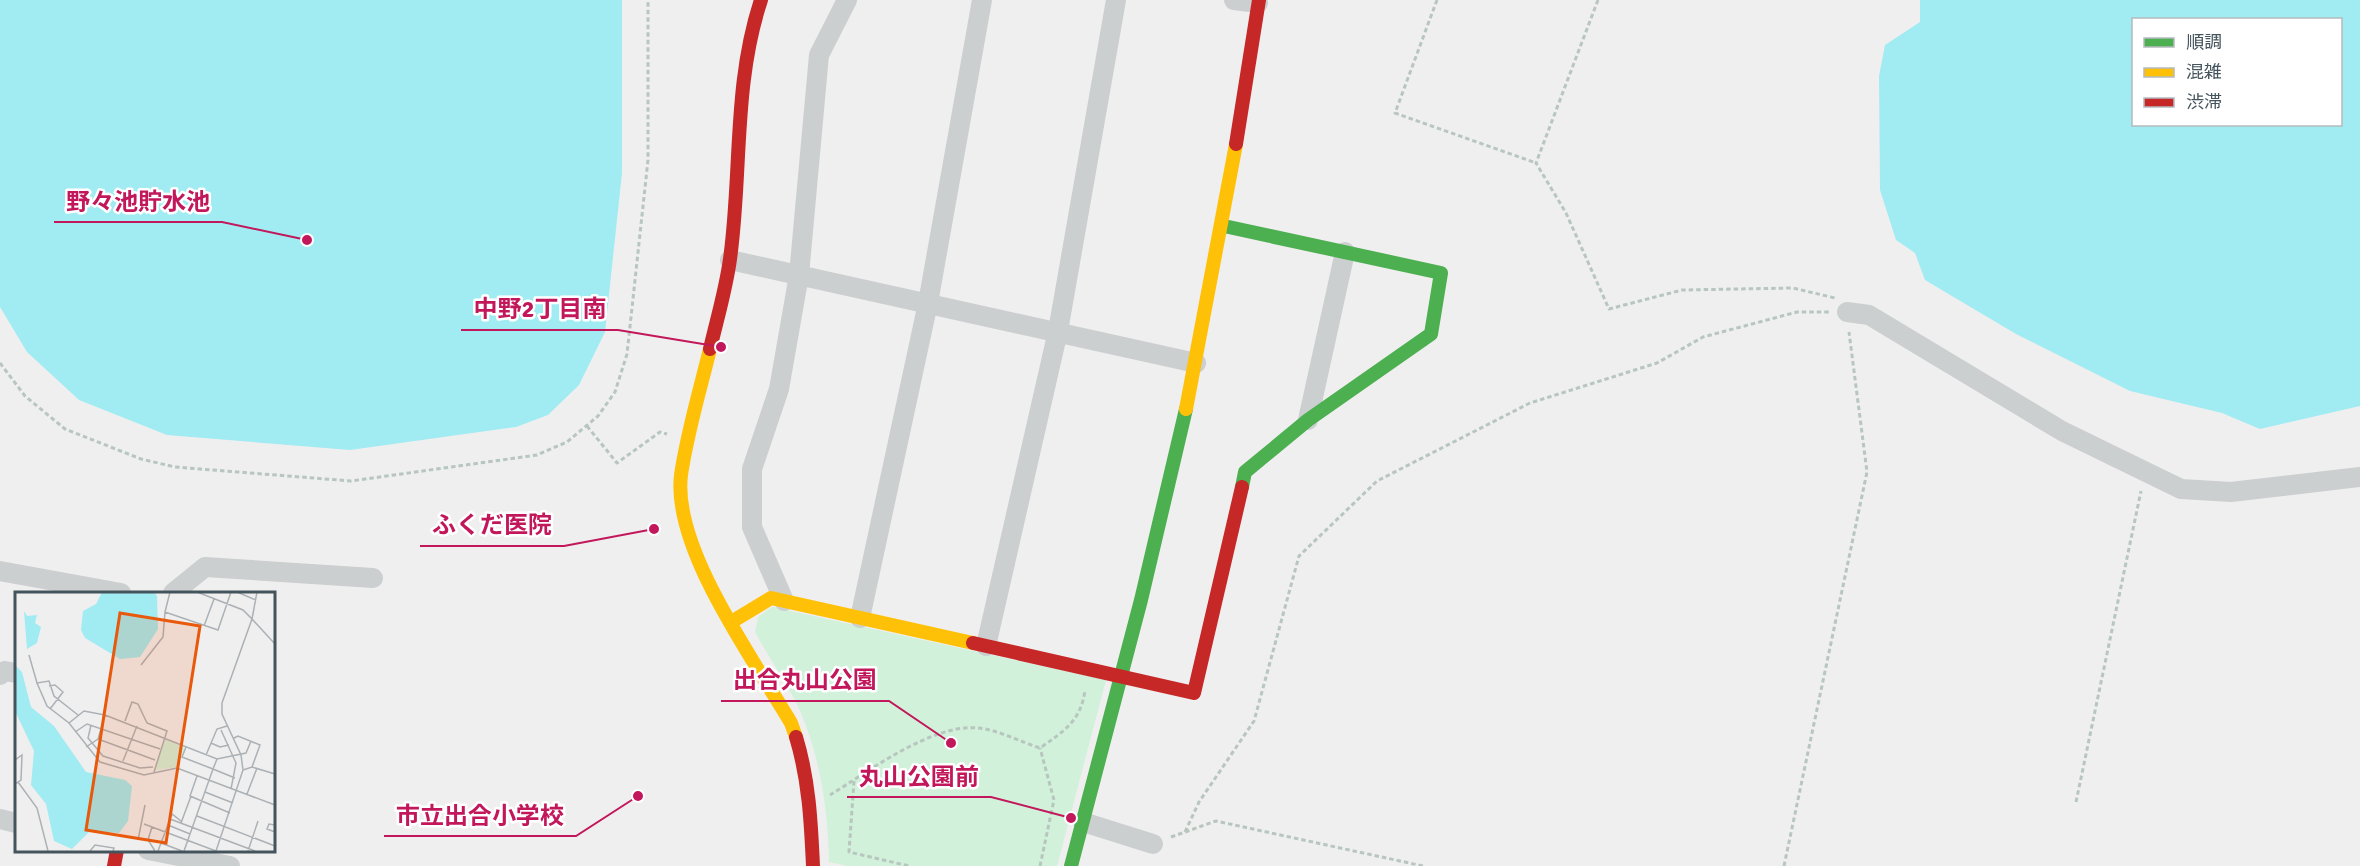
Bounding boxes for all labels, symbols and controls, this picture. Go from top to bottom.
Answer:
legend [2132,18,2342,126]
text: 順調 [2186,31,2222,53]
text: 混雑 [2186,61,2222,83]
text: 渋滞 [2186,91,2222,113]
callout: 野々池貯水池 [54,180,222,222]
text: 野々池貯水池 [66,187,210,217]
callout: 中野2丁目南 [461,288,618,330]
text: 中野2丁目南 [474,294,606,324]
callout: ふくだ医院 [420,504,564,546]
text: ふくだ医院 [432,510,552,540]
inset map [15,592,274,851]
callout: 出合丸山公園 [721,659,889,701]
text: 出合丸山公園 [733,665,877,695]
callout: 丸山公園前 [847,755,991,797]
text: 丸山公園前 [859,762,979,792]
callout: 市立出合小学校 [384,794,576,836]
text: 市立出合小学校 [396,801,564,831]

